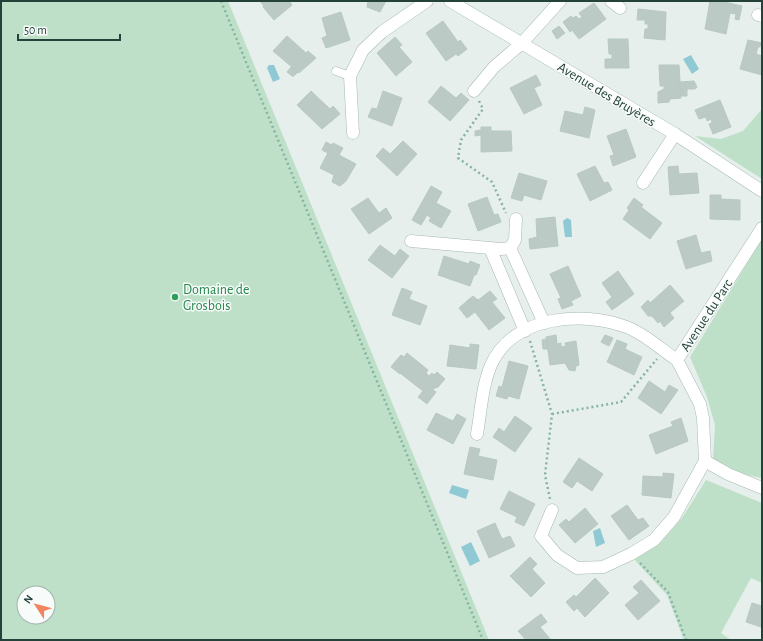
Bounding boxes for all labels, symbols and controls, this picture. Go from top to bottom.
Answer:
scale bar [18,16,120,42]
text: 50 m [24,24,47,36]
street label: Avenue des Bruyères [555,60,658,130]
street label: Avenue du Parc [678,276,736,354]
place label: Domaine de Grosbois [183,283,250,313]
marker: Domaine de Grosbois [170,292,180,302]
north arrow [16,585,56,625]
text: N [22,593,35,606]

